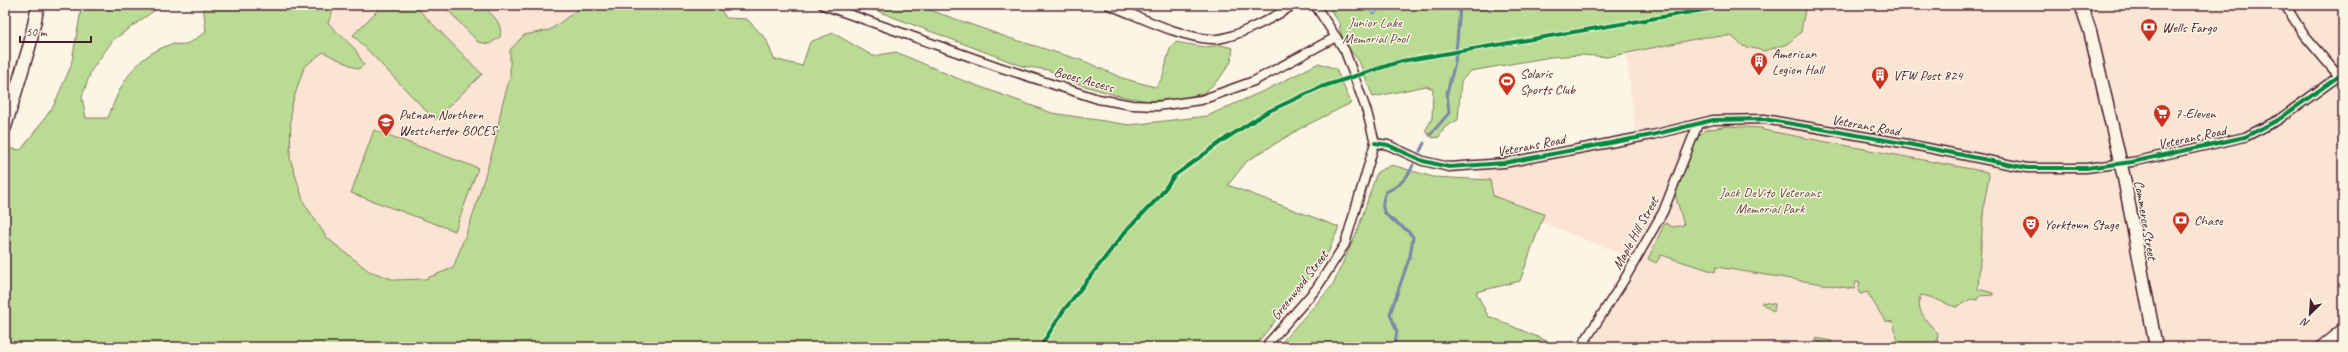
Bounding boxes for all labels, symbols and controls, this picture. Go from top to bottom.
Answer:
park label: Junior Lake Memorial Pool [1342,14,1410,47]
bank icon: Wells Fargo [2139,17,2159,42]
scale bar [20,18,91,44]
place label: Wells Fargo [2162,19,2218,36]
text: 50 m [26,24,48,40]
place label: American Legion Hall [1772,45,1826,78]
building icon: American Legion Hall [1749,51,1769,76]
street label: Boces Access [1052,63,1117,96]
place label: Solaris Sports Club [1520,65,1576,98]
building icon: VFW Post 824 [1870,65,1890,90]
place label: VFW Post 824 [1893,67,1964,84]
sports icon: Solaris Sports Club [1497,71,1517,96]
supermarket icon: 7-Eleven [2152,103,2172,128]
place label: 7-Eleven [2175,105,2216,122]
place label: Putnam Northern Westchester BOCES [399,106,498,139]
street label: Veterans Road [1831,111,1904,140]
school or university icon: Putnam Northern Westchester BOCES [376,112,396,137]
street label: Veterans Road [2157,121,2230,153]
street label: Veterans Road [1496,130,1569,160]
street label: Commerce Street [2130,179,2161,263]
park label: Jack DeVito Veterans Memorial Park [1718,184,1822,217]
street label: Maple Hill Street [1609,193,1663,273]
bank icon: Chase [2171,210,2191,235]
place label: Chase [2194,212,2224,229]
theatre icon: Yorktown Stage [2021,214,2041,239]
place label: Yorktown Stage [2044,216,2120,233]
street label: Greenwood Street [1267,246,1333,323]
north arrow [2290,294,2330,334]
text: N [2298,314,2312,331]

